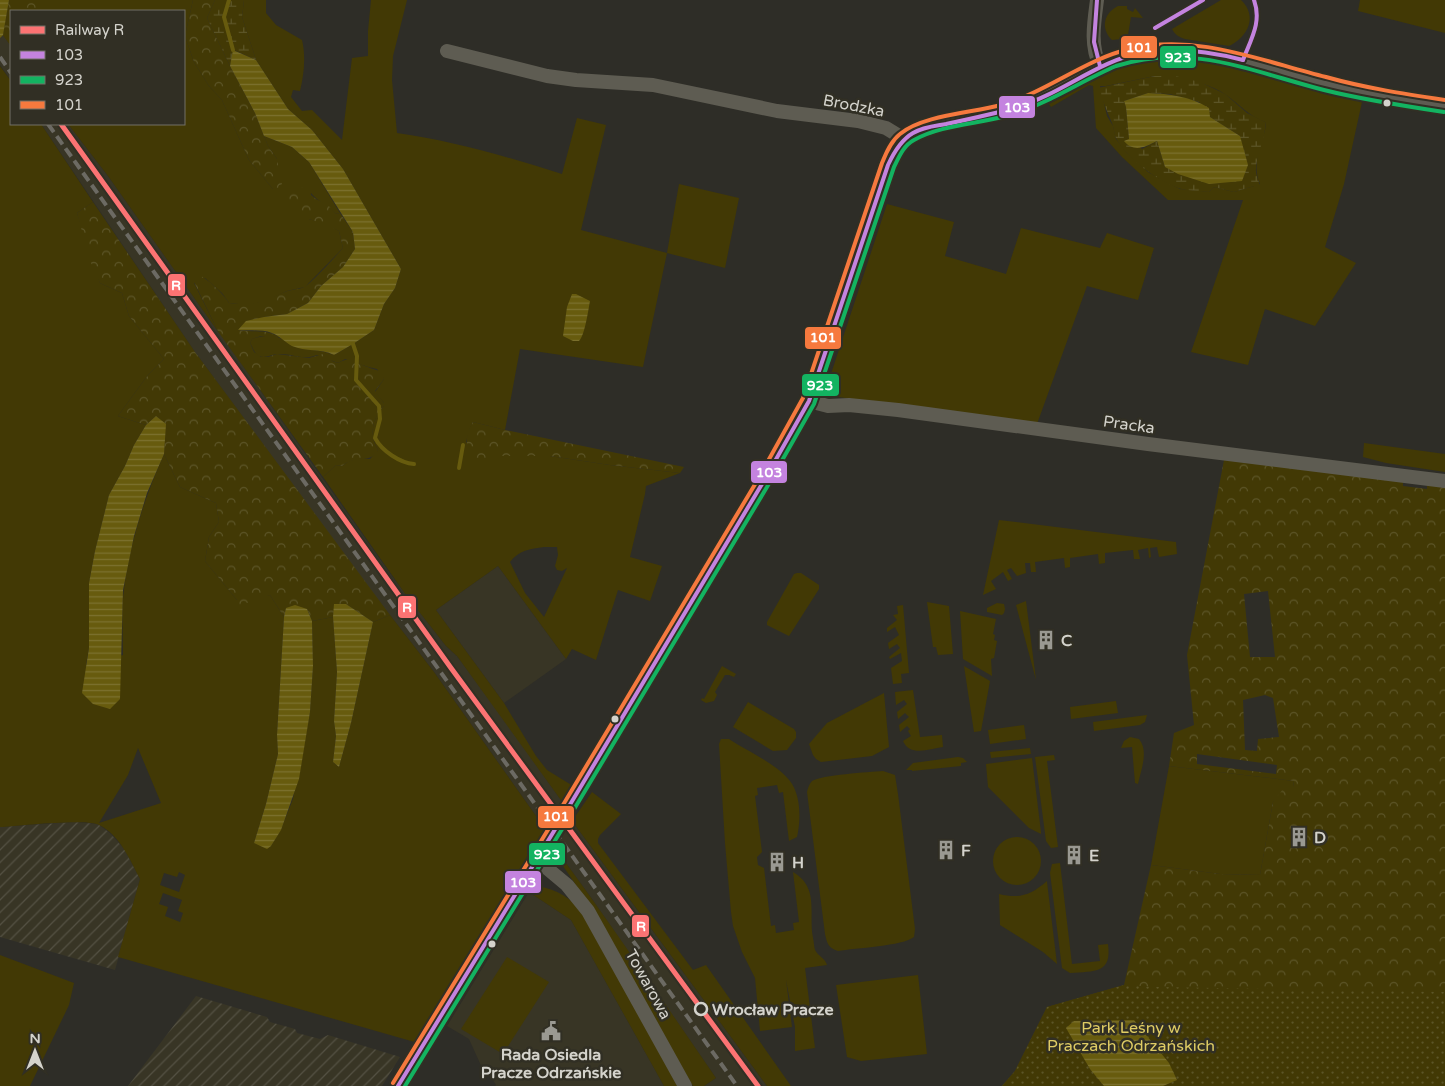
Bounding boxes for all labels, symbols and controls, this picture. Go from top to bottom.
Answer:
legend [10,10,185,125]
text: Railway R [55,21,124,39]
line badge: 101 [1120,35,1158,59]
text: 101 [1126,39,1152,56]
line badge: 923 [1159,45,1197,69]
text: 103 [55,46,83,64]
text: 923 [1165,49,1191,66]
text: 923 [55,71,83,89]
street label: Brodzka [821,90,886,122]
line badge: 103 [998,95,1036,119]
text: 101 [55,96,83,114]
unlabelled marker [1382,98,1392,108]
text: 103 [1004,99,1030,116]
line badge: R [167,273,186,297]
text: R [171,277,181,294]
line badge: 101 [804,326,842,350]
text: 101 [810,329,836,346]
line badge: 923 [801,373,840,397]
text: 923 [807,377,833,394]
street label: Pracka [1102,411,1156,438]
line badge: 103 [750,460,788,484]
text: 103 [756,464,782,481]
line badge: R [397,595,417,619]
text: R [402,599,412,616]
building icon: C [1035,629,1057,651]
place label: C [1061,631,1072,651]
unlabelled marker [610,714,620,724]
line badge: 101 [537,805,575,829]
text: 101 [543,808,569,825]
building icon: D [1288,826,1310,848]
place label: D [1314,828,1326,848]
building icon: F [935,839,957,861]
place label: F [961,841,971,861]
line badge: 923 [528,842,566,866]
building icon: E [1063,844,1085,866]
text: 923 [534,846,560,863]
place label: E [1089,846,1099,866]
building icon: H [766,851,788,873]
place label: H [792,853,804,873]
line badge: 103 [504,870,542,894]
text: 103 [510,874,536,891]
line badge: R [631,914,650,938]
text: R [636,918,646,935]
unlabelled marker [487,939,497,949]
street label: Towarowa [621,946,676,1023]
place label: Wrocław Pracze [712,1000,833,1020]
marker: Wrocław Pracze [694,1002,708,1016]
park label: Park Leśny w Praczach Odrzańskich [1047,1018,1215,1056]
public building icon: Rada Osiedla Pracze Odrzańskie [540,1020,562,1042]
north arrow [10,1026,60,1076]
text: N [29,1030,41,1047]
place label: Rada Osiedla Pracze Odrzańskie [481,1045,621,1083]

